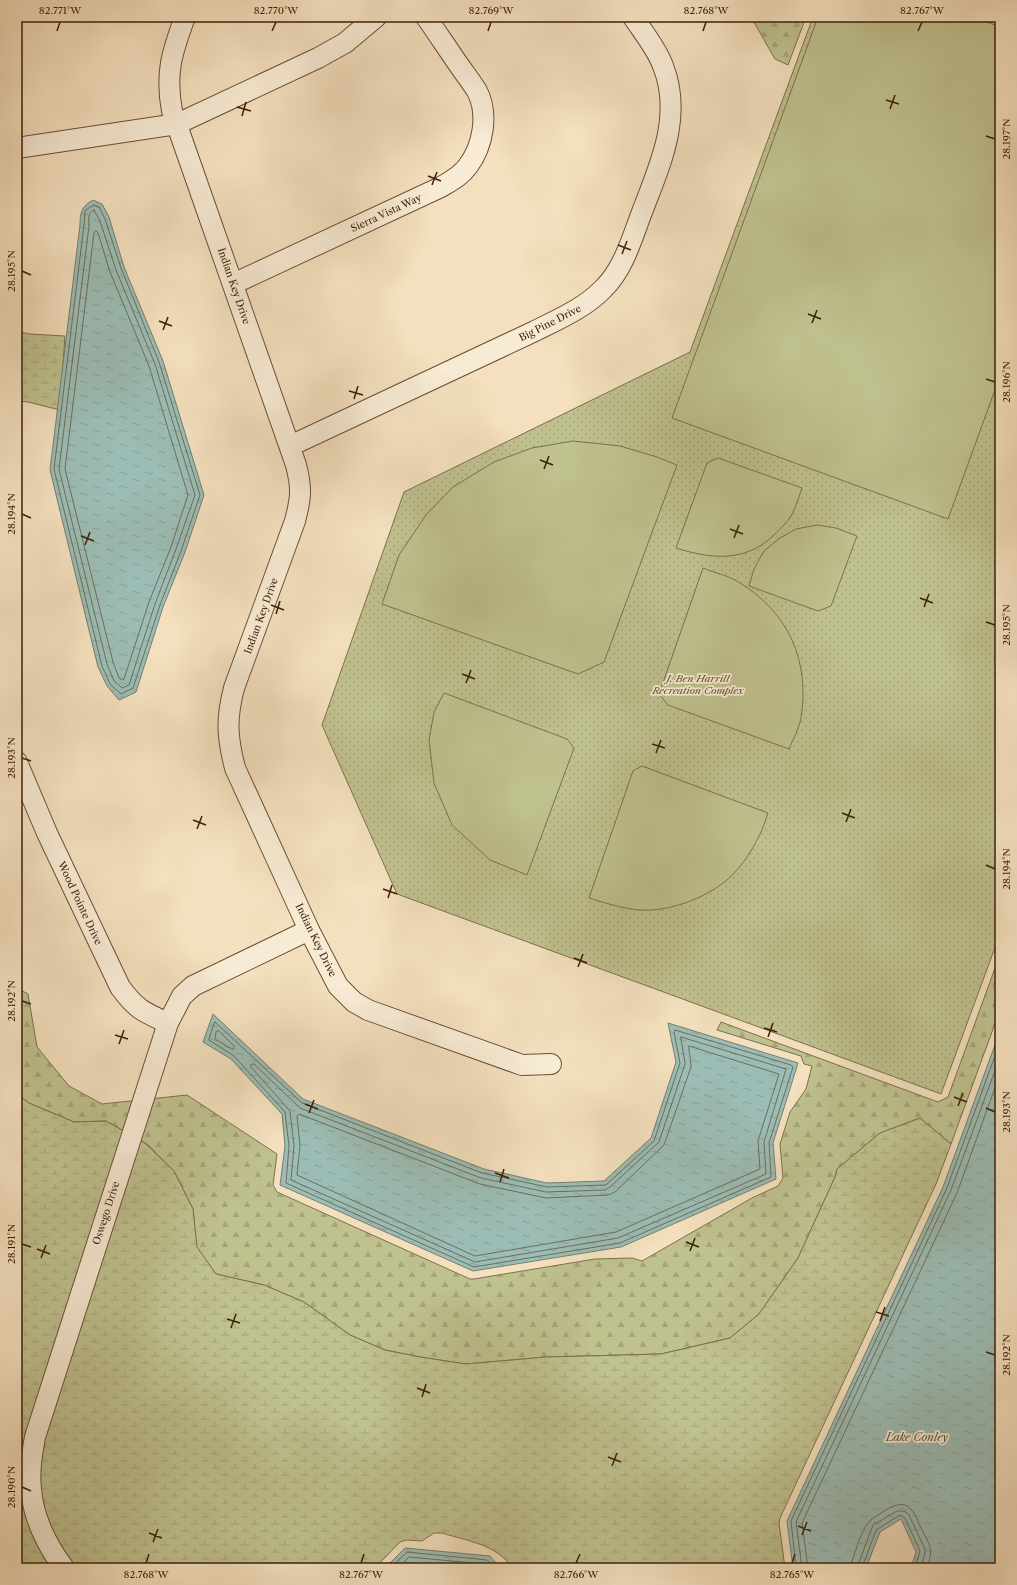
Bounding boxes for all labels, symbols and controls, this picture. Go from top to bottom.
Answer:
text: 82.771°W [39,4,82,17]
text: 82.770°W [254,4,299,17]
text: 82.769°W [469,4,514,17]
text: 82.768°W [684,4,730,17]
text: 82.767°W [900,4,945,17]
text: 28.197°N [1000,119,1013,159]
street label: Sierra Vista Way [349,191,424,235]
street label: Indian Key Drive [215,246,253,326]
text: 28.195°N [5,250,18,292]
street label: Big Pine Drive [517,302,584,344]
text: 28.196°N [1000,361,1013,403]
text: 28.194°N [5,493,18,535]
street label: Indian Key Drive [241,576,281,656]
text: 28.195°N [1000,604,1013,646]
park label: J. Ben Harrill Recreation Complex [651,672,745,697]
text: 28.193°N [5,737,18,779]
text: 28.194°N [1000,848,1013,890]
street label: Wood Pointe Drive [55,858,105,947]
street label: Indian Key Drive [293,901,340,979]
text: 28.192°N [5,980,18,1022]
text: 28.193°N [1000,1091,1013,1133]
street label: Oswego Drive [90,1179,123,1247]
text: 28.191°N [5,1224,18,1264]
text: 28.192°N [1000,1334,1013,1376]
water label: Lake Conley [885,1430,948,1444]
text: 28.190°N [5,1466,18,1508]
text: 82.768°W [124,1568,170,1581]
text: 82.767°W [339,1568,384,1581]
text: 82.766°W [554,1568,599,1581]
text: 82.765°W [770,1568,815,1581]

